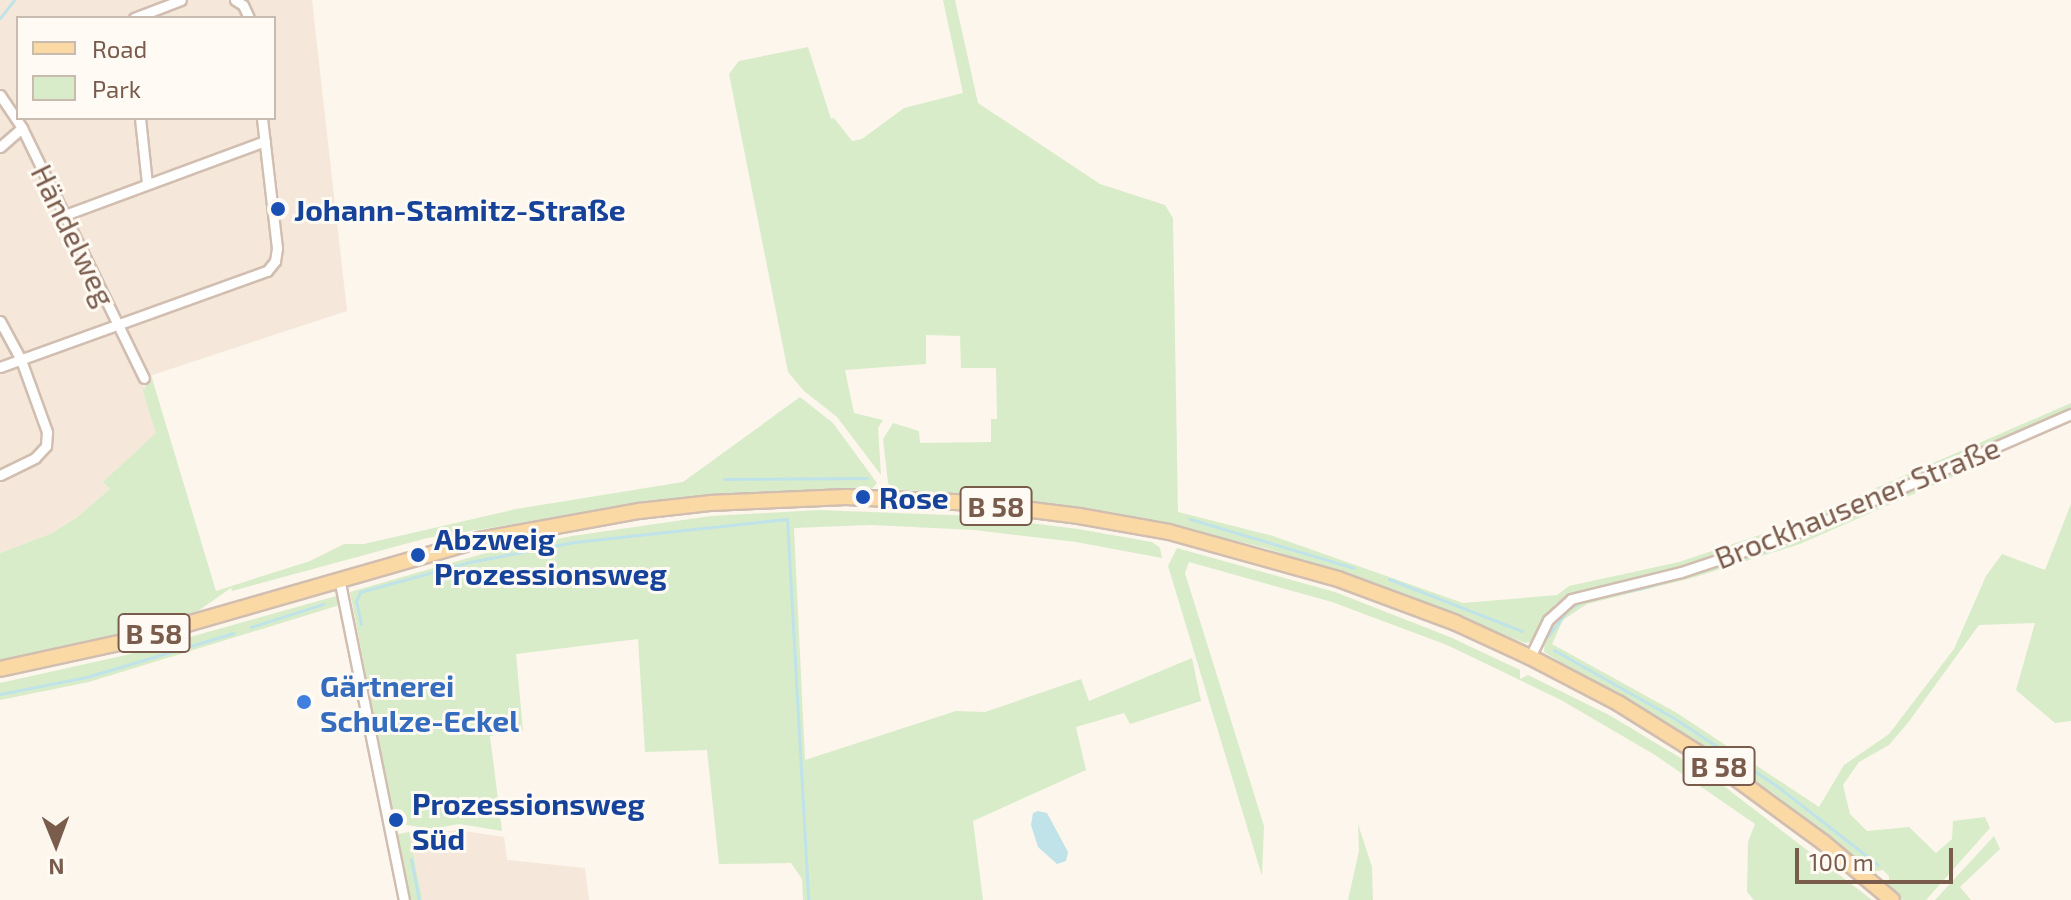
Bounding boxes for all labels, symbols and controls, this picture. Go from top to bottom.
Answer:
legend [16,16,276,120]
text: Road [92,34,147,63]
text: Park [92,74,141,103]
street label: Händelweg [24,158,124,312]
place label: Johann-Stamitz-Straße [294,191,626,227]
marker: Johann-Stamitz-Straße [269,200,287,218]
street label: Brockhausener Straße [1709,428,2005,576]
place label: Rose [879,479,949,515]
road number: B 58 [958,482,1034,530]
marker: Rose [854,488,872,506]
place label: Abzweig Prozessionsweg [434,520,667,590]
marker: Abzweig Prozessionsweg [409,546,427,564]
road number: B 58 [116,609,192,657]
place label: Gärtnerei Schulze-Eckel [320,667,519,738]
marker: Gärtnerei Schulze-Eckel [295,693,313,711]
road number: B 58 [1681,742,1757,790]
place label: Prozessionsweg Süd [412,785,645,856]
north arrow [16,804,96,884]
marker: Prozessionsweg Süd [387,811,405,829]
scale bar [1799,832,1957,882]
text: 100 m [1809,847,1874,876]
text: N [48,855,65,881]

